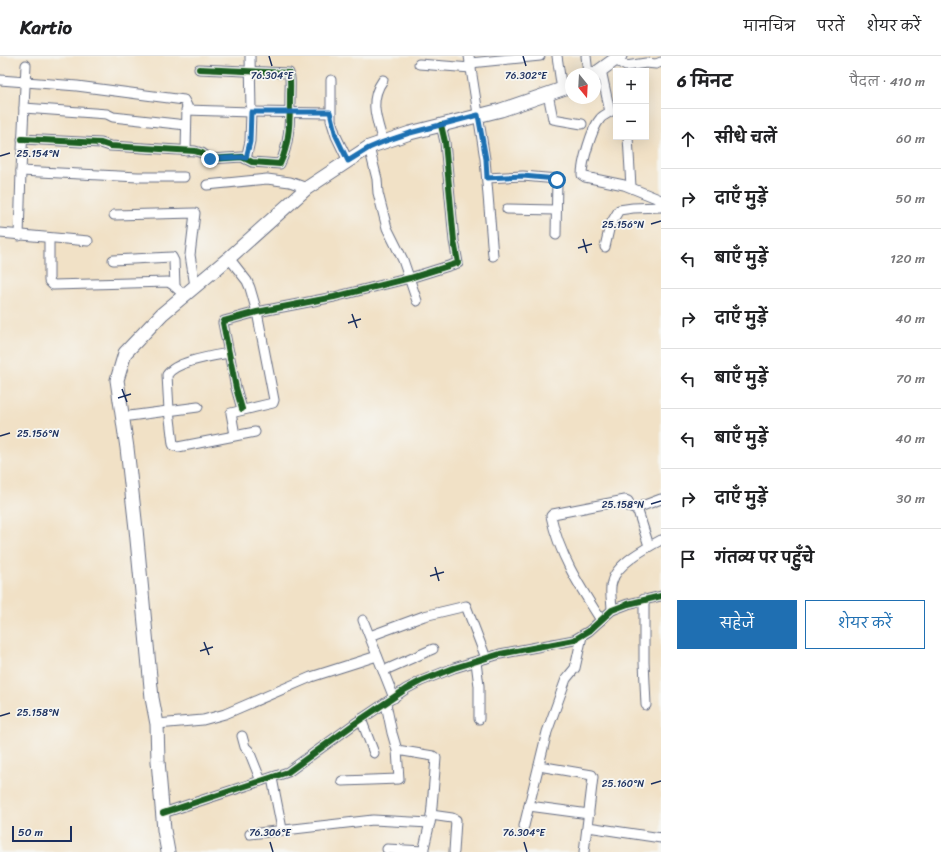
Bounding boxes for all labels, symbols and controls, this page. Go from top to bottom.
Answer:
text: Kartio [20,11,72,44]
text: मानचित्र [744,14,795,39]
text: परतें [817,14,844,39]
text: शेयर करें [866,14,921,39]
text: 6 मिनट [677,66,732,96]
text: 76.304°E [251,67,295,85]
text: 76.302°E [505,67,548,85]
north arrow [565,68,601,104]
map controls [613,68,649,140]
button: + [613,68,649,104]
text: पैदल · 410 m [849,70,925,93]
button: − [613,104,649,140]
text: सीधे चलें [715,125,776,151]
text: 60 m [896,127,925,150]
icon: ahead [677,128,699,150]
text: 25.154°N [17,145,59,163]
route end [201,150,219,168]
route start [548,171,566,189]
text: दाएँ मुड़ें [715,185,767,211]
text: 50 m [895,187,925,210]
icon: right [677,188,699,210]
text: 25.156°N [602,216,644,234]
text: बाएँ मुड़ें [715,245,768,271]
text: 120 m [890,247,925,270]
icon: left [677,248,699,270]
text: दाएँ मुड़ें [715,305,767,331]
text: 40 m [895,307,925,330]
icon: right [677,308,699,330]
text: बाएँ मुड़ें [715,365,768,391]
text: 70 m [896,367,925,390]
icon: left [677,368,699,390]
text: 25.156°N [17,425,59,443]
text: बाएँ मुड़ें [715,425,768,451]
text: 40 m [895,427,925,450]
icon: left [677,428,699,450]
text: दाएँ मुड़ें [715,485,767,511]
text: 30 m [896,487,925,510]
icon: right [677,488,699,510]
text: 25.158°N [602,496,644,514]
text: गंतव्य पर पहुँचे [715,545,814,571]
icon: arrive [677,548,699,570]
button: सहेजें [677,600,797,649]
button: शेयर करें [805,600,925,649]
text: 25.158°N [17,704,59,722]
text: 25.160°N [602,775,644,793]
text: 50 m [18,823,43,842]
scale bar [12,824,72,843]
text: 76.306°E [249,824,292,842]
text: 76.304°E [503,824,547,842]

